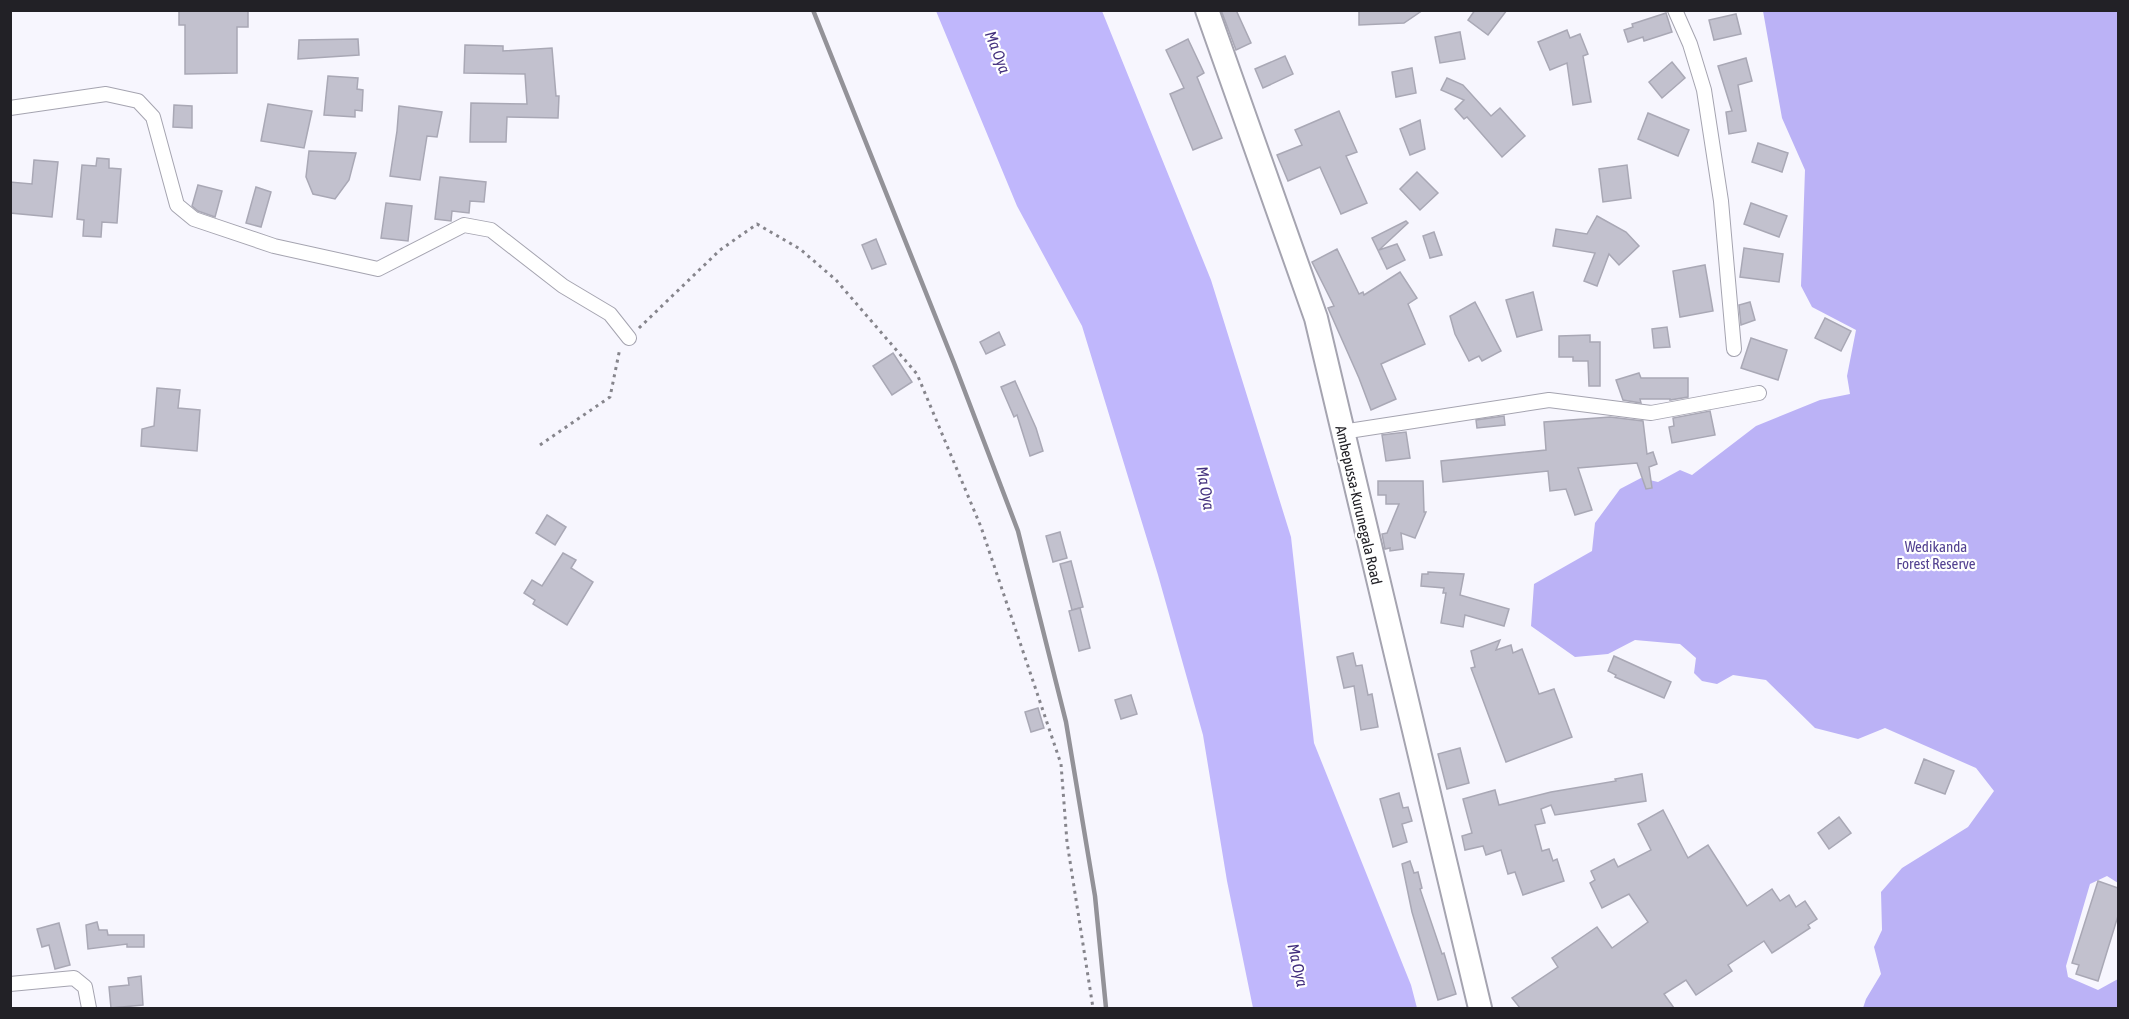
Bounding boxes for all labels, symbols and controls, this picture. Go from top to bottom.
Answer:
water label: Ma Oya [981,28,1014,76]
street label: Ambepussa-Kurunegala Road [1332,424,1386,586]
water label: Ma Oya [1192,465,1219,512]
park label: Wedikanda Forest Reserve [1896,538,1976,572]
water label: Ma Oya [1283,942,1312,989]

